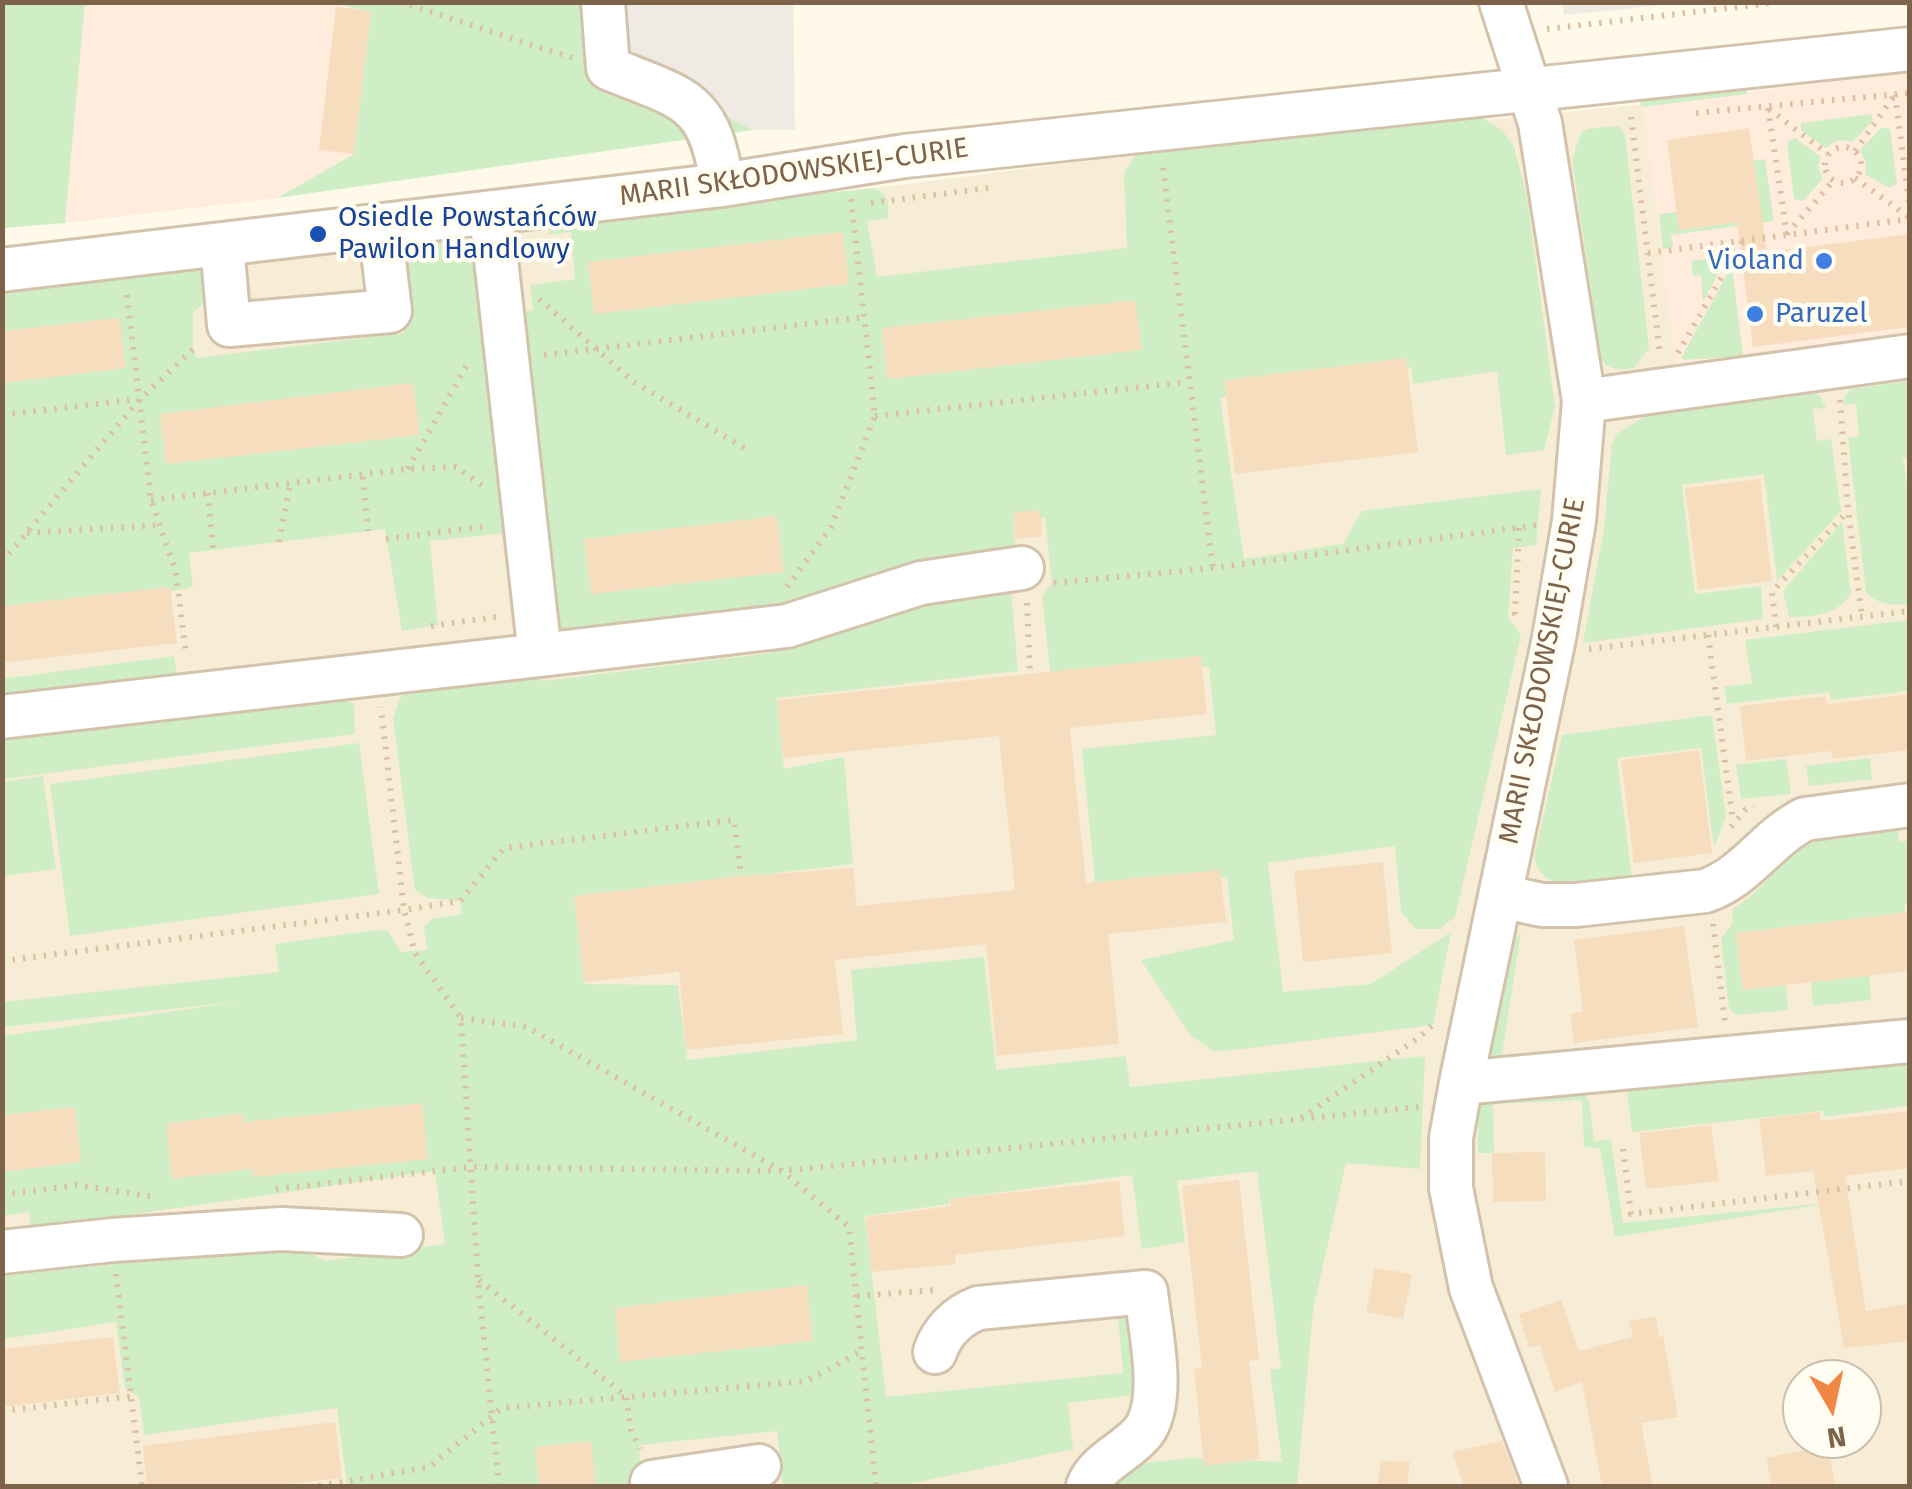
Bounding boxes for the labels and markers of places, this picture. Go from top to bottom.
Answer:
place label: Osiedle Powstańców Pawilon Handlowy [338,201,597,267]
marker: Osiedle Powstańców Pawilon Handlowy [307,223,329,245]
place label: Violand [1708,244,1804,278]
marker: Violand [1813,250,1835,272]
place label: Paruzel [1775,297,1868,331]
marker: Paruzel [1744,303,1766,325]

